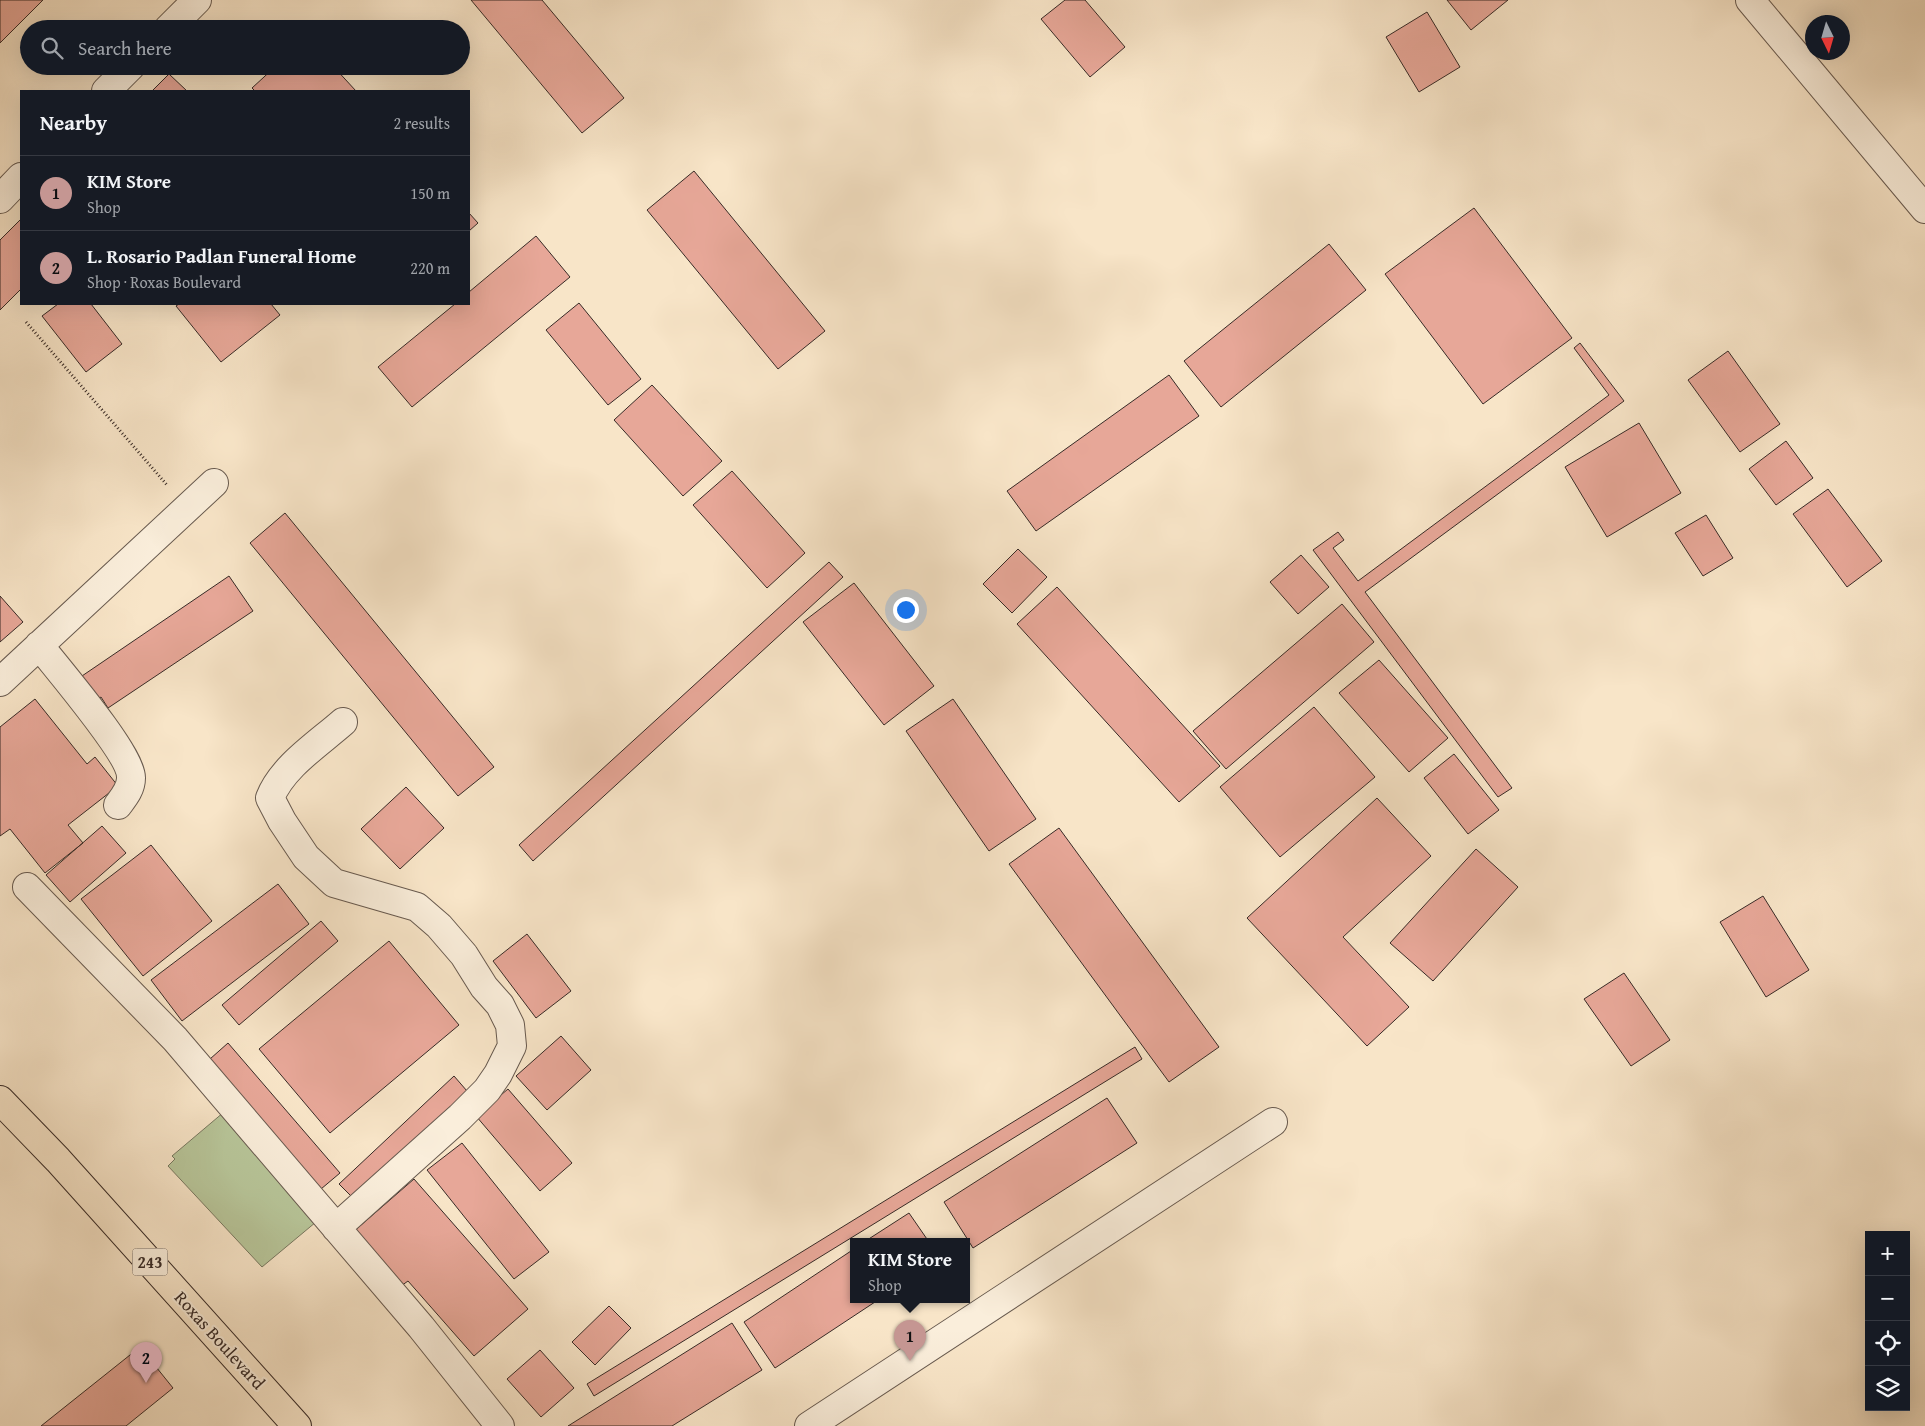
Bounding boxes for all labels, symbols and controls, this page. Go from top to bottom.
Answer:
north arrow [1805,15,1850,60]
search box [20,20,470,75]
icon: search [38,34,66,62]
text: Search here [78,34,172,62]
text: Nearby [40,107,107,138]
text: 2 results [393,111,450,135]
text: KIM Store [87,167,171,195]
text: 1 [52,181,60,205]
text: 150 m [410,181,450,205]
text: Shop [87,195,121,219]
text: L. Rosario Padlan Funeral Home [87,242,356,270]
text: 2 [52,256,60,280]
text: 220 m [410,256,450,280]
text: Shop · Roxas Boulevard [87,270,241,294]
your location [893,597,919,623]
map controls [1865,1231,1910,1411]
button: + [1865,1231,1910,1276]
popup [850,1238,970,1303]
text: KIM Store [868,1245,952,1273]
road number: 243 [132,1248,168,1276]
text: Shop [868,1273,902,1297]
button: − [1865,1276,1910,1321]
street label: Roxas Boulevard [168,1285,272,1396]
pin: 1 [894,1320,926,1361]
button: locate [1865,1321,1910,1366]
pin: 2 [130,1342,162,1383]
button: layers [1865,1366,1910,1411]

